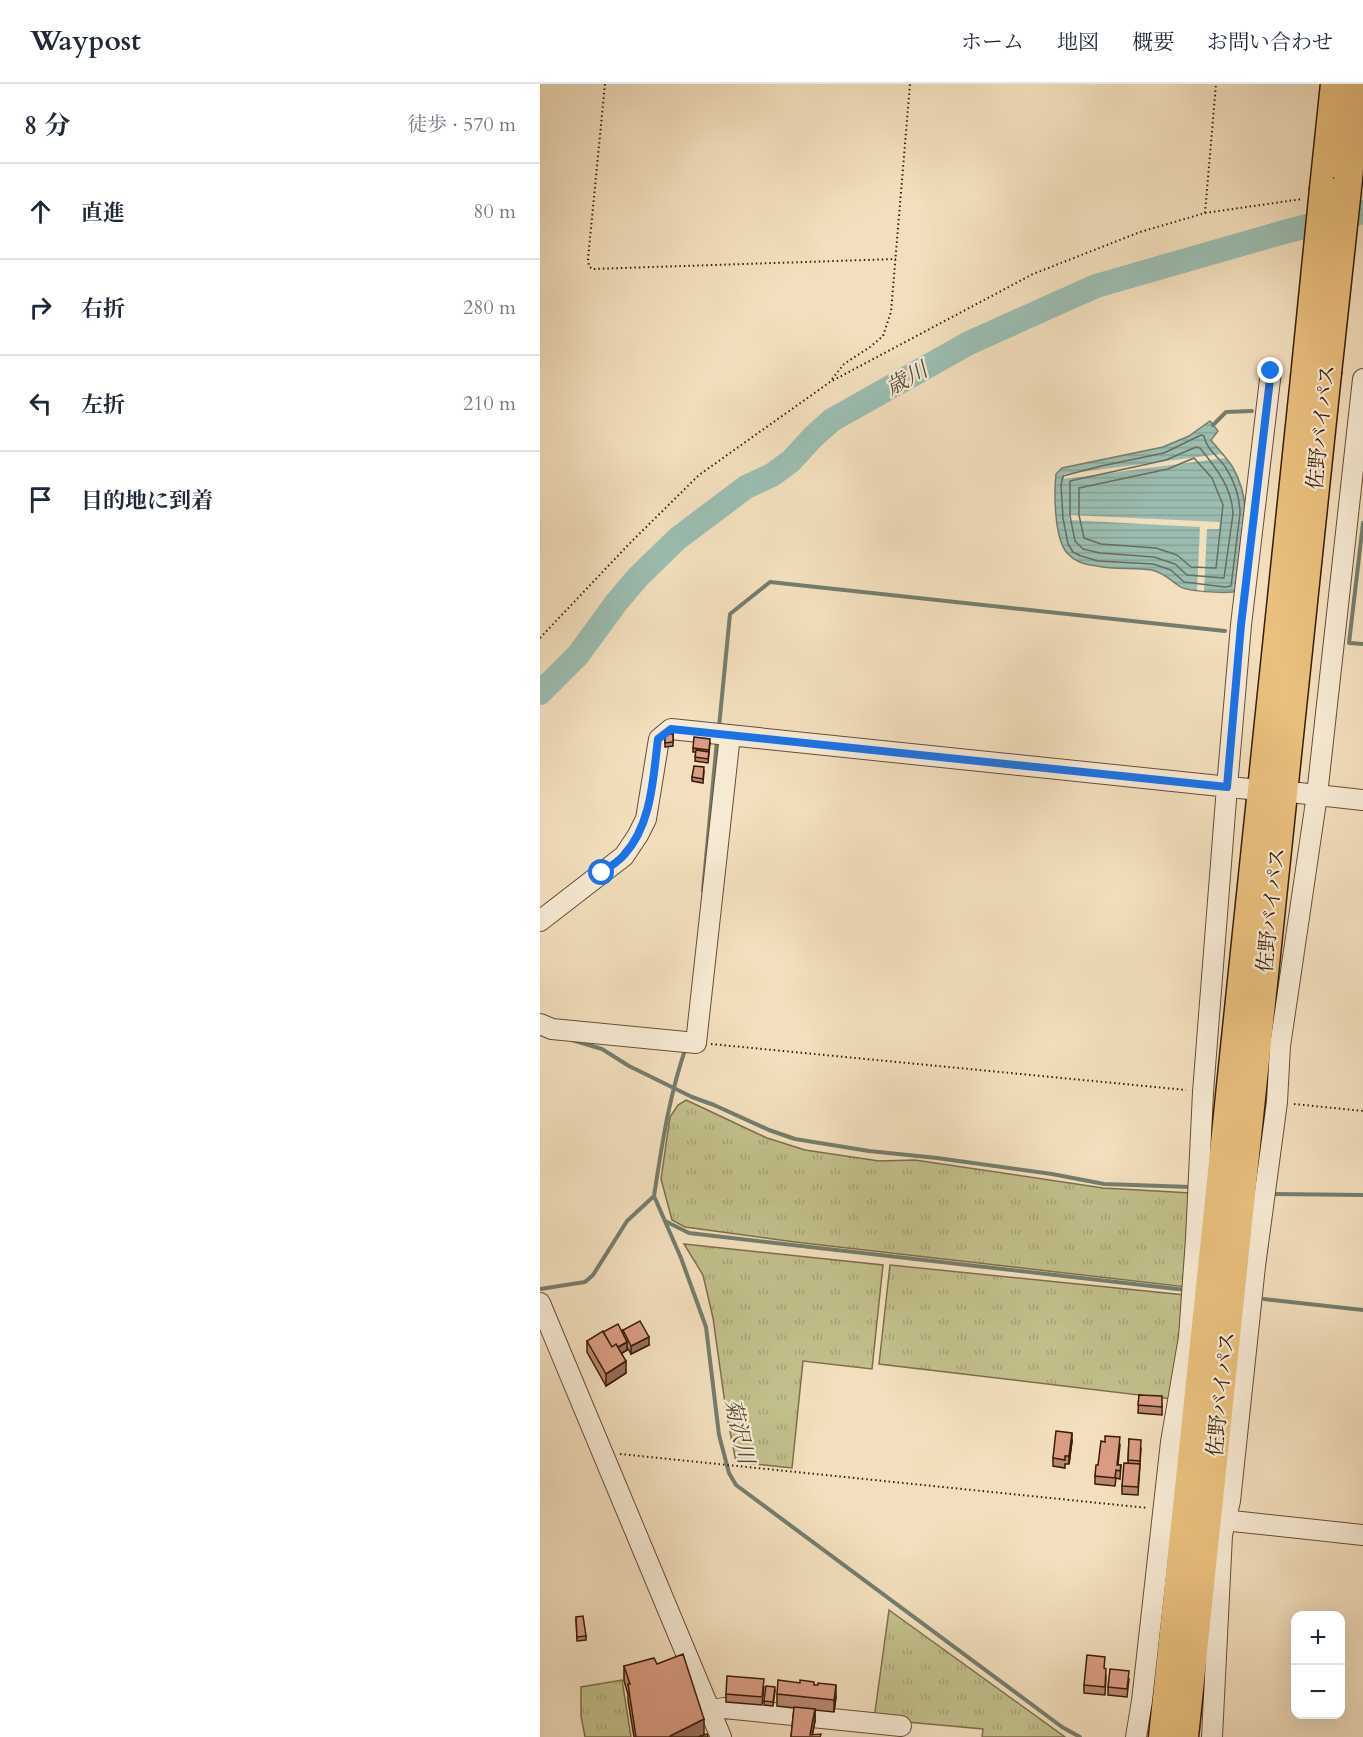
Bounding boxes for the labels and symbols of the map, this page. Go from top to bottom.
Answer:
water label: 歳川 [880,354,935,403]
route end [1257,357,1283,383]
street label: 佐野バイパス [1301,363,1342,491]
street label: 佐野バイパス [1251,846,1292,974]
route start [588,859,614,885]
street label: 佐野バイパス [1201,1330,1242,1458]
water label: 菊沢川 [717,1396,762,1469]

